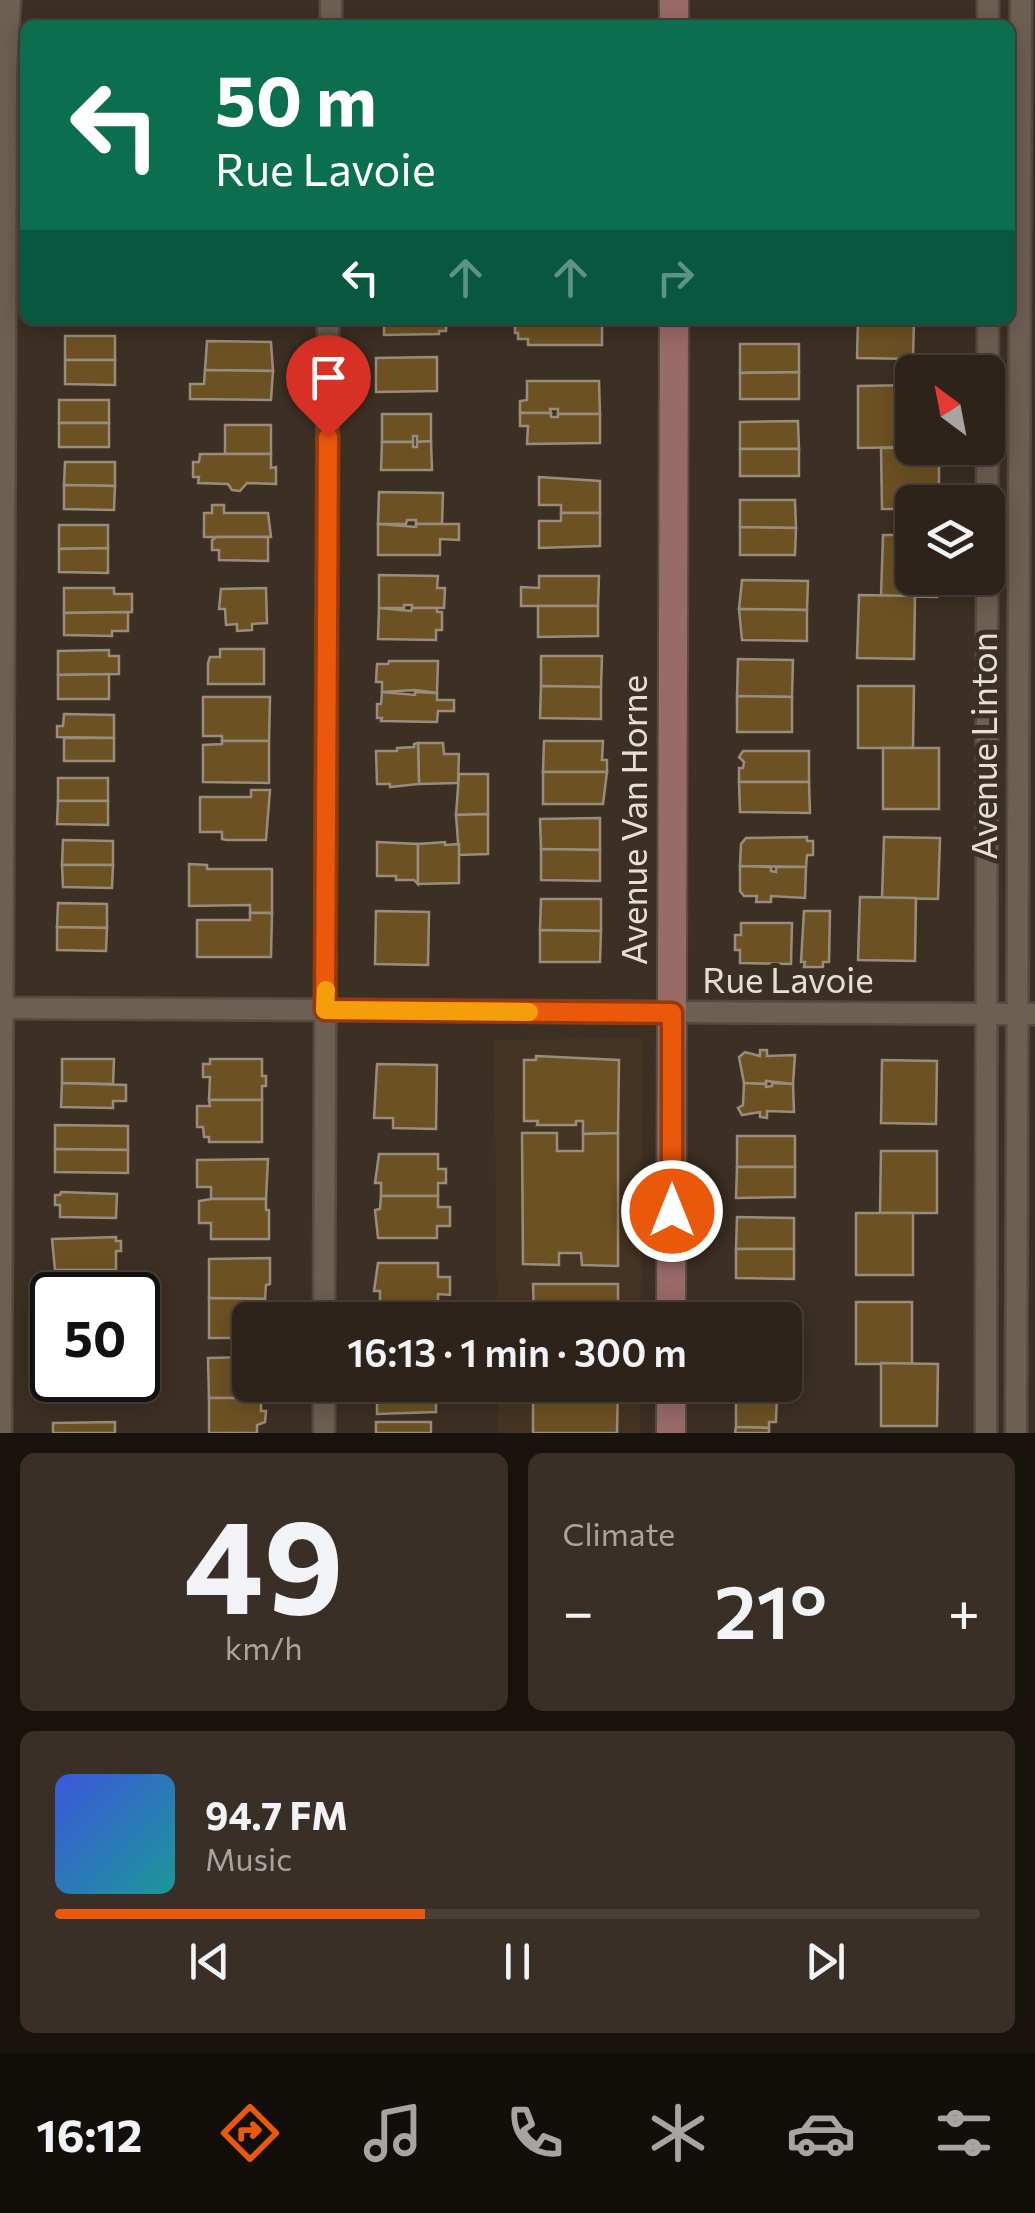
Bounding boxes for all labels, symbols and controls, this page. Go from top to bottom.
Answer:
text: 50 m [215,55,377,140]
icon: left [50,60,180,190]
text: Rue Lavoie [215,140,436,195]
icon: left [333,250,388,305]
icon: ahead [438,250,493,305]
icon: ahead [543,250,598,305]
icon: right [648,250,703,305]
pin [286,335,371,438]
icon: arrive [301,350,356,405]
north arrow [895,355,1005,465]
map controls [895,355,1005,595]
button: layers [895,485,1005,595]
street label: Avenue Linton [961,632,1004,860]
street label: Avenue Van Horne [611,675,654,965]
street label: Rue Lavoie [702,957,874,1000]
position arrow [620,1159,724,1263]
speed limit sign: 50 [30,1272,160,1402]
text: 16:13 · 1 min · 300 m [347,1328,687,1375]
text: 49 [184,1482,344,1641]
text: Climate [563,1513,675,1553]
text: 21° [714,1563,827,1654]
text: − [563,1576,594,1643]
text: + [948,1576,980,1643]
text: km/h [225,1627,303,1667]
text: 94.7 FM [205,1791,348,1838]
text: Music [205,1838,292,1878]
icon: previous [182,1934,237,1989]
icon: pause [490,1934,545,1989]
icon: next [798,1934,853,1989]
icon: directions [215,2098,285,2168]
icon: music [358,2098,428,2168]
icon: phone [500,2098,570,2168]
icon: climate [643,2098,713,2168]
icon: car [786,2098,856,2168]
icon: filters [929,2098,999,2168]
text: 16:12 [36,2106,142,2161]

